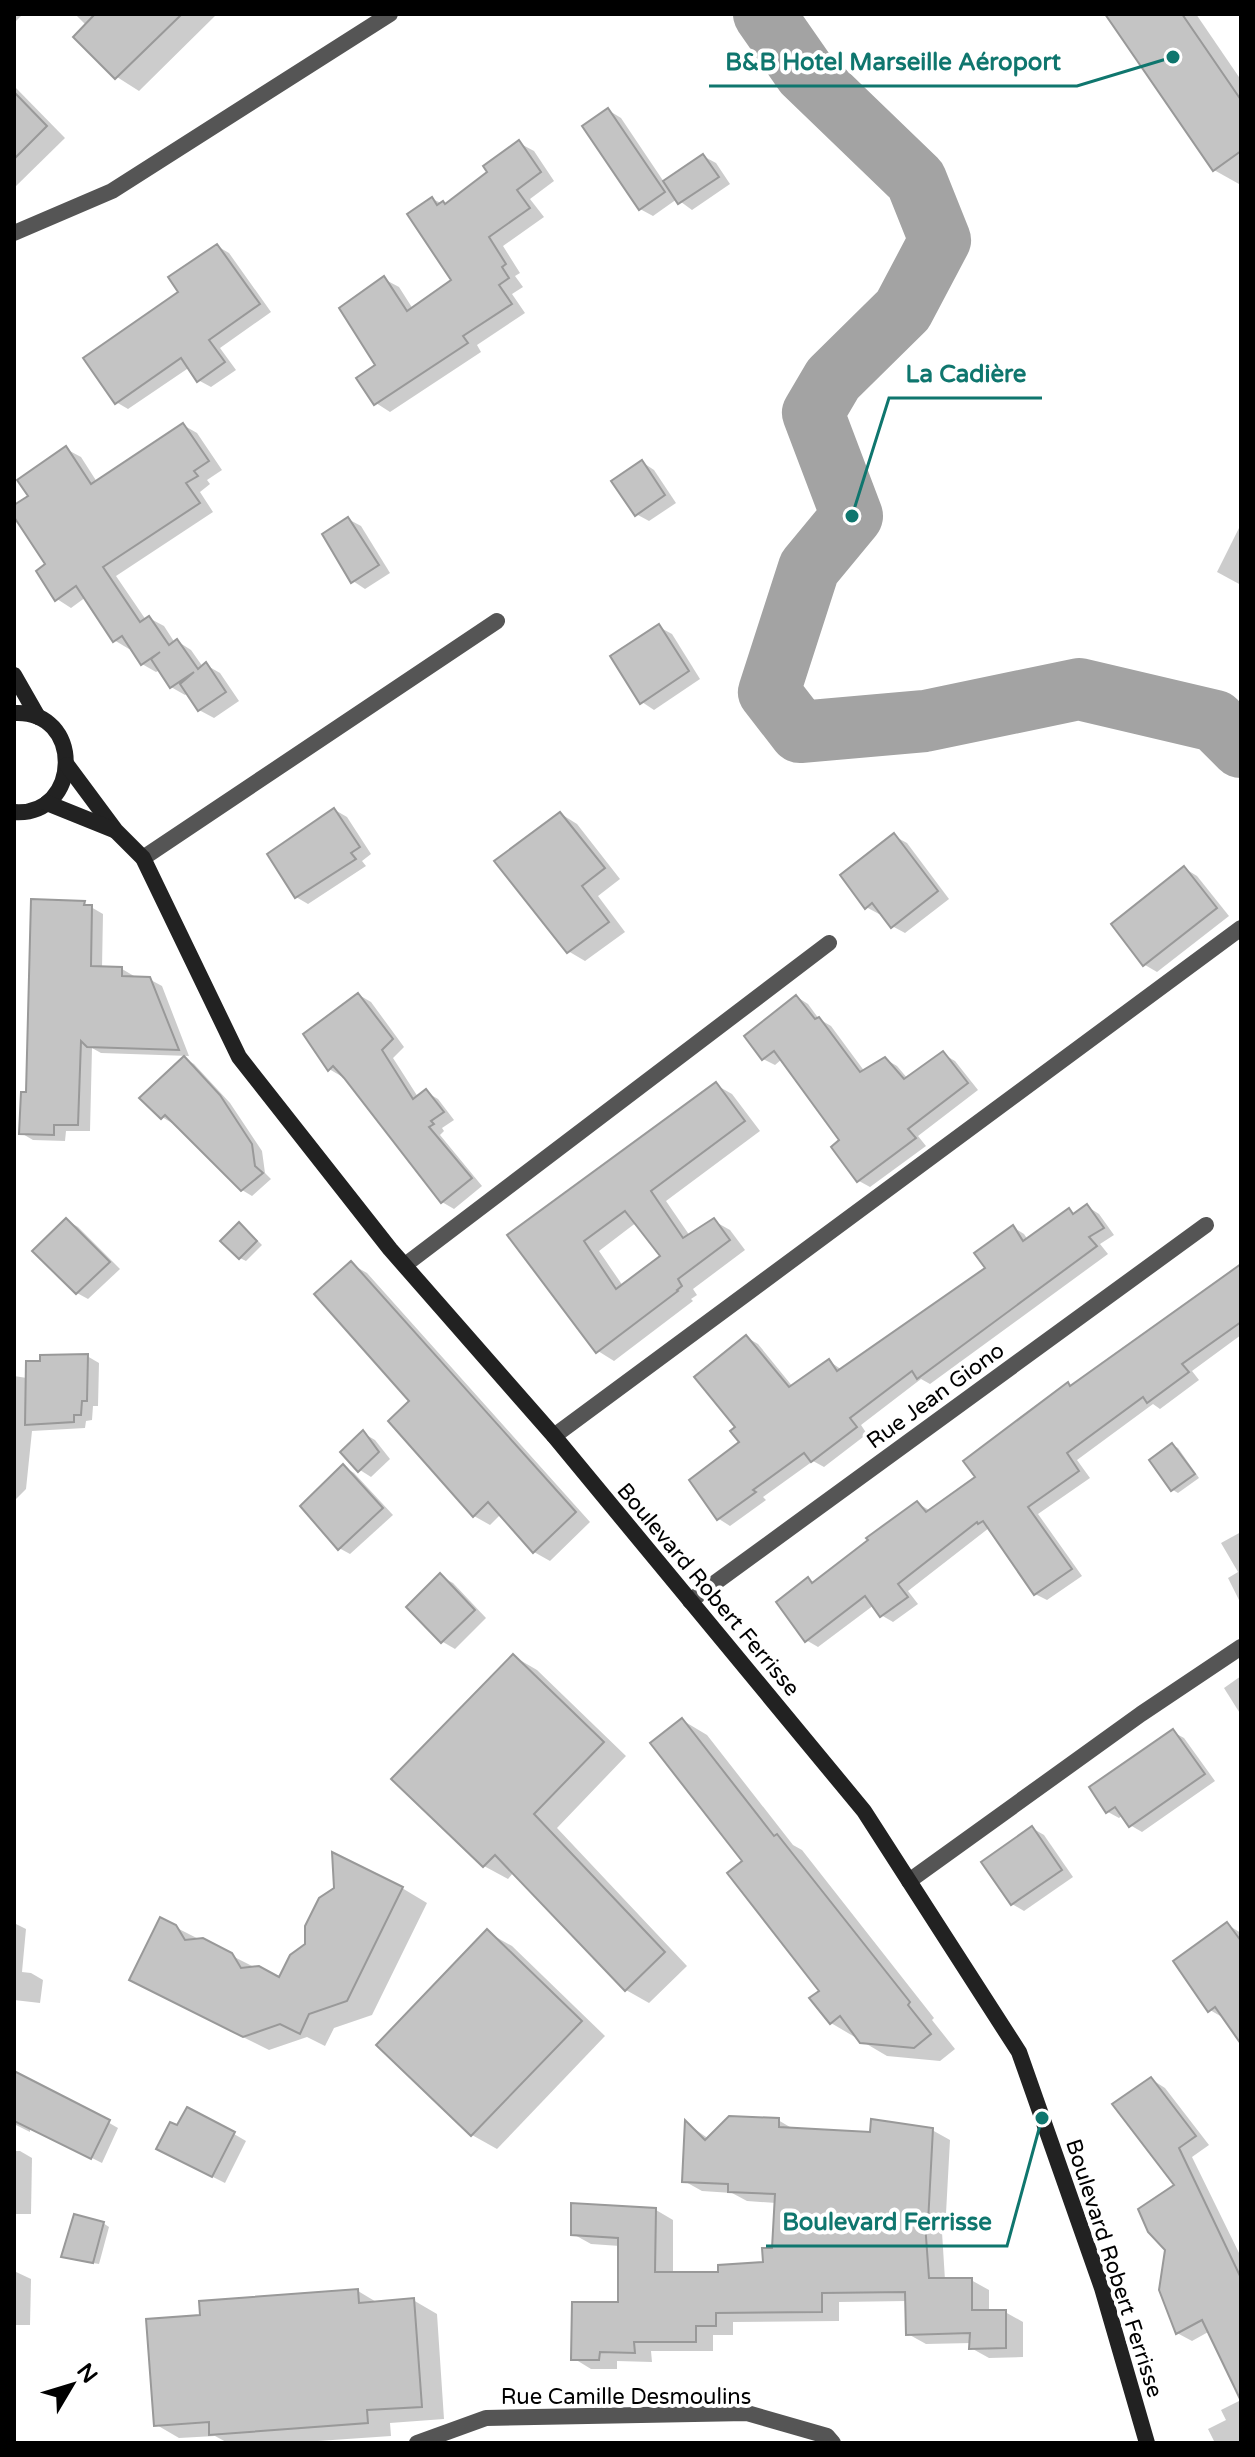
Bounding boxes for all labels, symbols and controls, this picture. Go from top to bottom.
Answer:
callout: B&B Hotel Marseille Aéroport [709,38,1077,86]
text: B&B Hotel Marseille Aéroport [725,48,1062,77]
callout: La Cadière [889,350,1042,398]
text: La Cadière [906,360,1027,389]
street label: Rue Jean Giono [862,1337,1009,1454]
street label: Boulevard Robert Ferrisse [611,1478,805,1701]
street label: Boulevard Robert Ferrisse [1060,2136,1168,2401]
callout: Boulevard Ferrisse [766,2198,1007,2246]
text: Boulevard Ferrisse [782,2208,992,2237]
north arrow [32,2345,112,2425]
text: N [71,2358,103,2388]
street label: Rue Camille Desmoulins [501,2384,751,2410]

